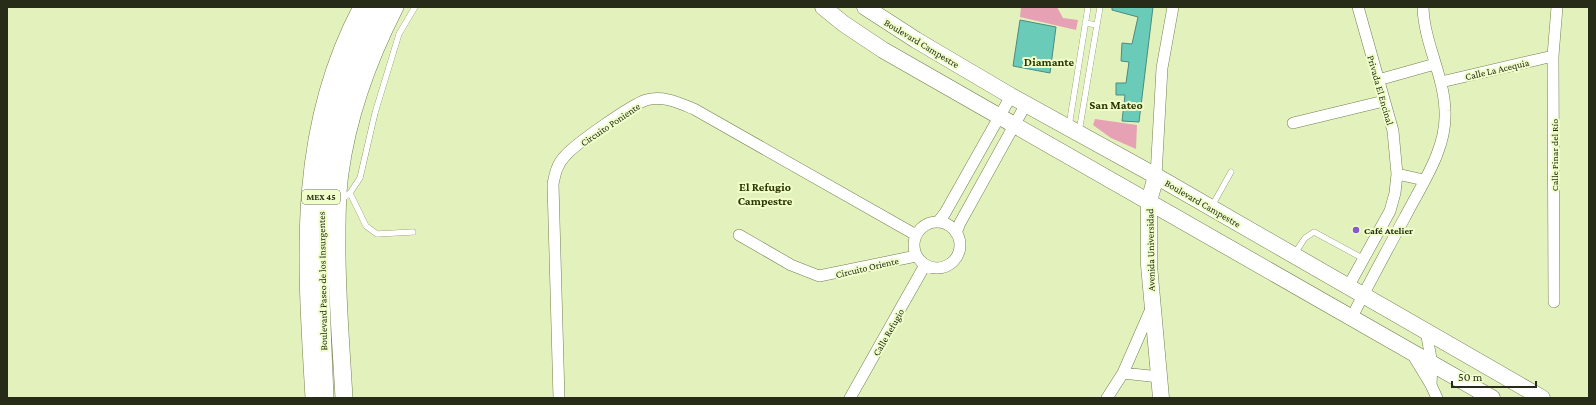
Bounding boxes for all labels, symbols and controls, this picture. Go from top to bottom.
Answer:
street label: Boulevard Campestre [882,17,962,70]
street label: Privada El Encinal [1365,54,1396,127]
district label: Diamante [1024,55,1075,69]
street label: Calle La Acequia [1464,57,1531,82]
district label: San Mateo [1089,98,1143,112]
street label: Circuito Poniente [579,100,643,148]
street label: Calle Pinar del Río [1549,119,1560,191]
street label: Boulevard Campestre [1163,177,1243,230]
district label: El Refugio Campestre [738,180,793,208]
road number: MEX 45 [302,190,340,204]
street label: Avenida Universidad [1144,208,1157,291]
street label: Boulevard Paseo de los Insurgentes [316,211,329,351]
marker: Café Atelier [1351,225,1361,235]
place label: Café Atelier [1364,225,1413,236]
street label: Circuito Oriente [835,255,900,280]
street label: Calle Refugio [871,307,906,358]
scale bar [1452,363,1536,389]
text: 50 m [1458,370,1483,384]

